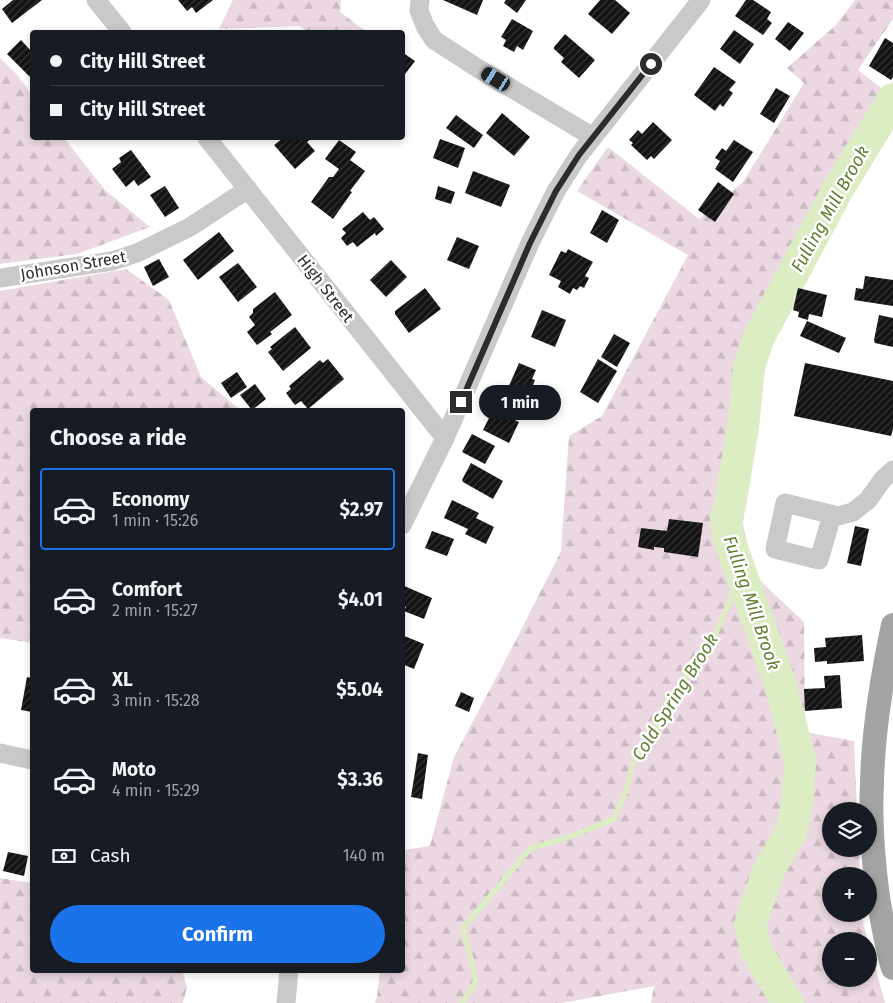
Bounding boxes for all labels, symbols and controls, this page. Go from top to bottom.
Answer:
text: City Hill Street [80,50,205,73]
route start [640,53,662,75]
car [479,65,512,93]
text: City Hill Street [80,98,205,121]
water label: Fulling Mill Brook [786,142,874,276]
street label: Johnson Street [19,247,128,284]
street label: High Street [293,251,358,326]
callout: 1 min [478,384,561,420]
route end [450,391,472,413]
text: 1 min [501,393,539,412]
text: Choose a ride [50,424,186,451]
icon: car [52,487,97,532]
text: Economy [112,488,189,511]
text: $2.97 [339,498,383,521]
text: 1 min · 15:26 [112,511,198,530]
water label: Fulling Mill Brook [719,533,785,673]
icon: car [52,577,97,622]
text: Comfort [112,578,182,601]
text: $4.01 [338,588,383,611]
text: 2 min · 15:27 [112,601,198,620]
water label: Cold Spring Brook [627,629,723,765]
icon: car [52,667,97,712]
text: XL [112,668,133,691]
text: $5.04 [336,678,383,701]
text: 3 min · 15:28 [112,691,200,710]
icon: car [52,757,97,802]
text: Moto [112,758,156,781]
text: $3.36 [337,768,383,791]
text: 4 min · 15:29 [112,781,200,800]
map controls [822,802,877,987]
button: layers [822,802,877,857]
icon: cash [50,842,78,870]
text: Cash [90,844,131,867]
text: 140 m [343,846,385,865]
button: + [822,867,877,922]
button: Confirm [50,905,385,963]
button: − [822,932,877,987]

